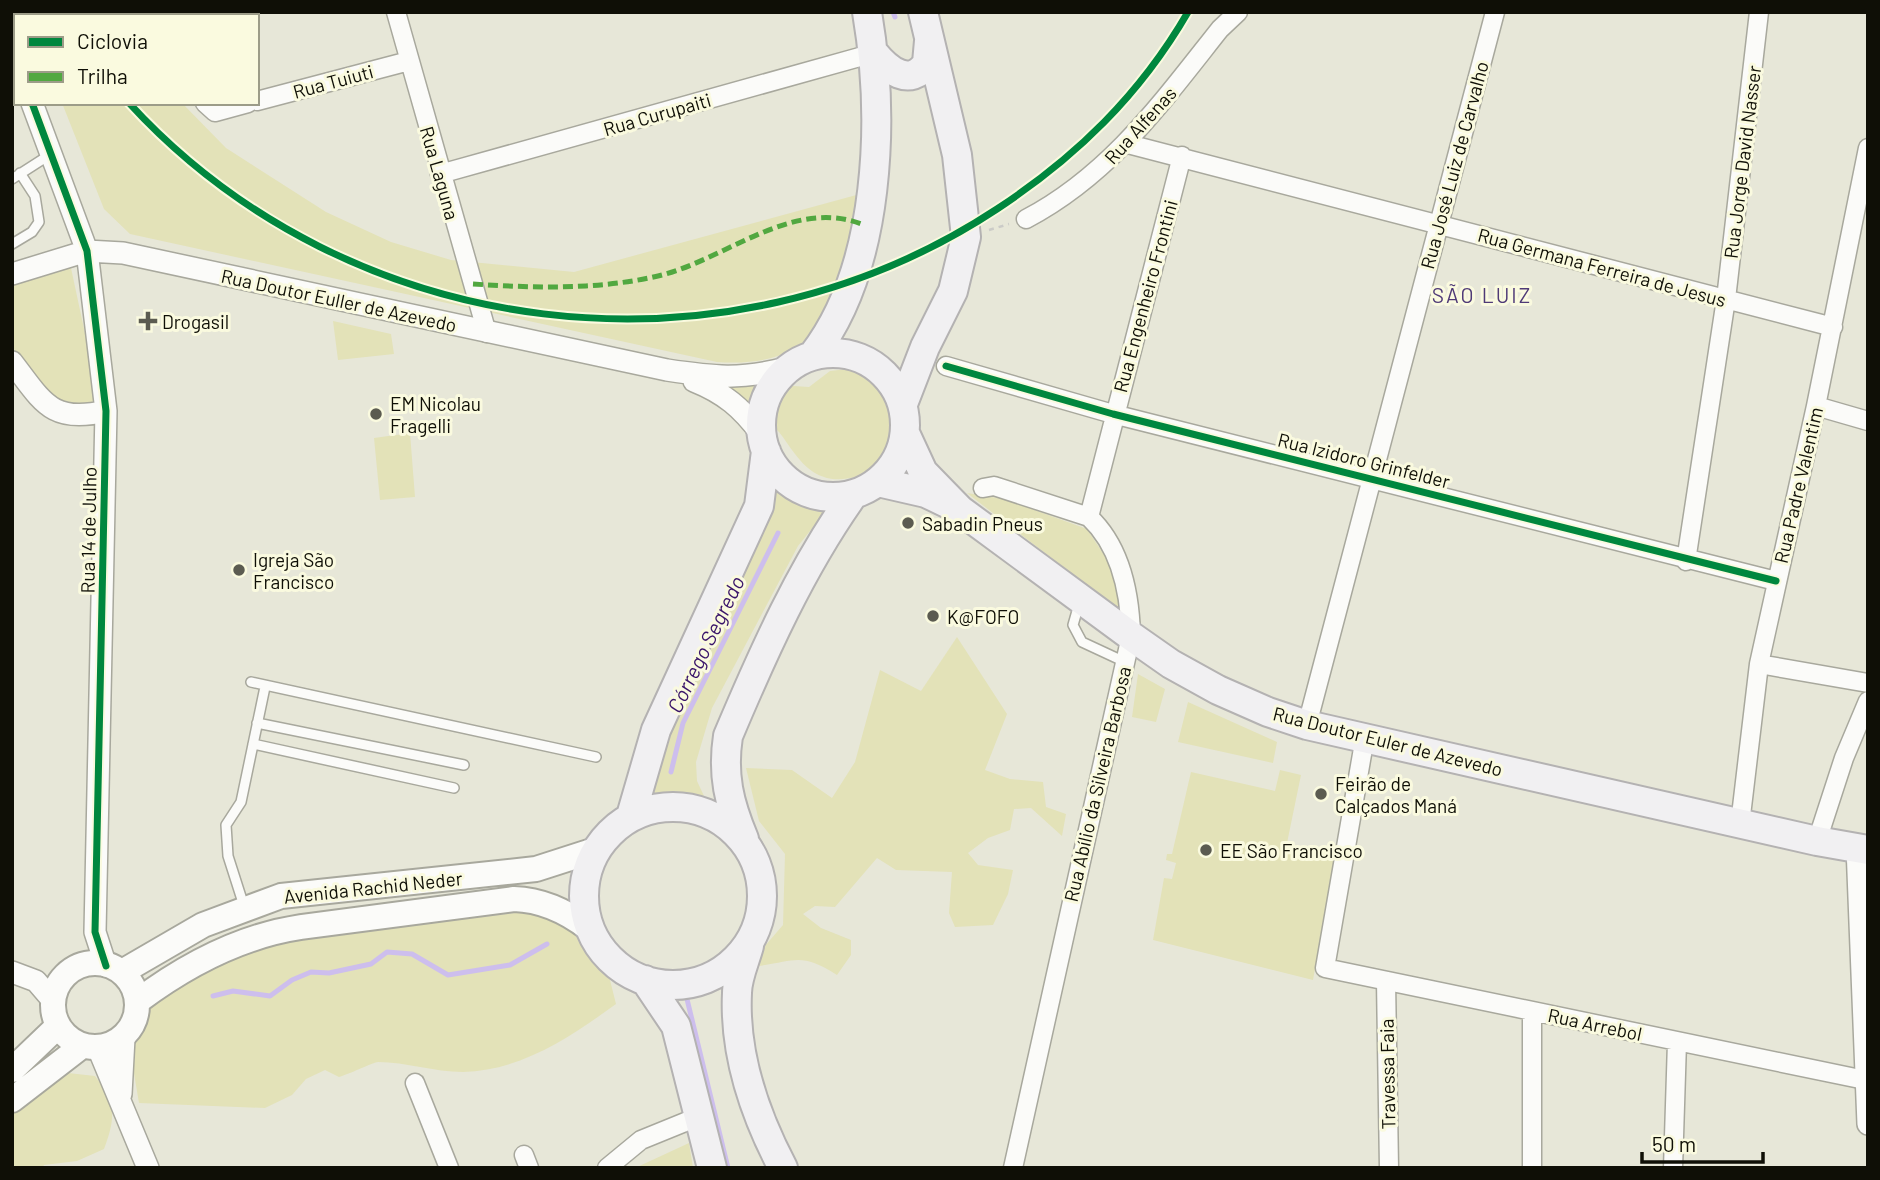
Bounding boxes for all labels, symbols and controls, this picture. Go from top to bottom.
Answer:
legend [14,14,259,105]
text: Ciclovia [77,28,148,53]
street label: Rua Tuiuti [290,59,376,103]
street label: Rua José Luiz de Carvalho [1415,59,1493,271]
text: Trilha [77,63,128,88]
street label: Rua Jorge David Nasser [1719,64,1765,260]
street label: Rua Alfenas [1099,82,1181,168]
street label: Rua Curupaiti [601,88,713,140]
street label: Rua Laguna [416,124,464,222]
street label: Rua Engenheiro Frontini [1108,197,1182,395]
street label: Rua Germana Ferreira de Jesus [1475,223,1729,311]
street label: Rua Doutor Euller de Azevedo [219,264,459,336]
district label: SÃO LUIZ [1432,282,1532,307]
place label: Drogasil [162,310,229,333]
marker: Drogasil [140,313,156,329]
place label: EM Nicolau Fragelli [390,392,481,437]
street label: Rua Padre Valentim [1769,405,1827,565]
marker: EM Nicolau Fragelli [368,406,384,422]
street label: Rua Izidoro Grinfelder [1275,427,1453,493]
street label: Rua 14 de Julho [75,467,101,593]
place label: Sabadin Pneus [922,512,1043,535]
marker: Sabadin Pneus [900,515,916,531]
place label: Igreja São Francisco [253,548,334,593]
marker: Igreja São Francisco [231,562,247,578]
water label: Córrego Segredo [661,572,749,716]
place label: K@FOFO [947,605,1019,628]
marker: K@FOFO [925,608,941,624]
street label: Rua Abílio da Silveira Barbosa [1059,664,1135,904]
street label: Rua Doutor Euler de Azevedo [1271,701,1505,781]
place label: Feirão de Calçados Maná [1335,772,1457,817]
marker: Feirão de Calçados Maná [1313,786,1329,802]
place label: EE São Francisco [1220,839,1363,862]
marker: EE São Francisco [1198,842,1214,858]
street label: Avenida Rachid Neder [282,866,464,908]
street label: Rua Arrebol [1546,1003,1644,1045]
street label: Travessa Faia [1375,1018,1399,1130]
scale bar [1642,1120,1763,1164]
text: 50 m [1652,1131,1696,1156]

